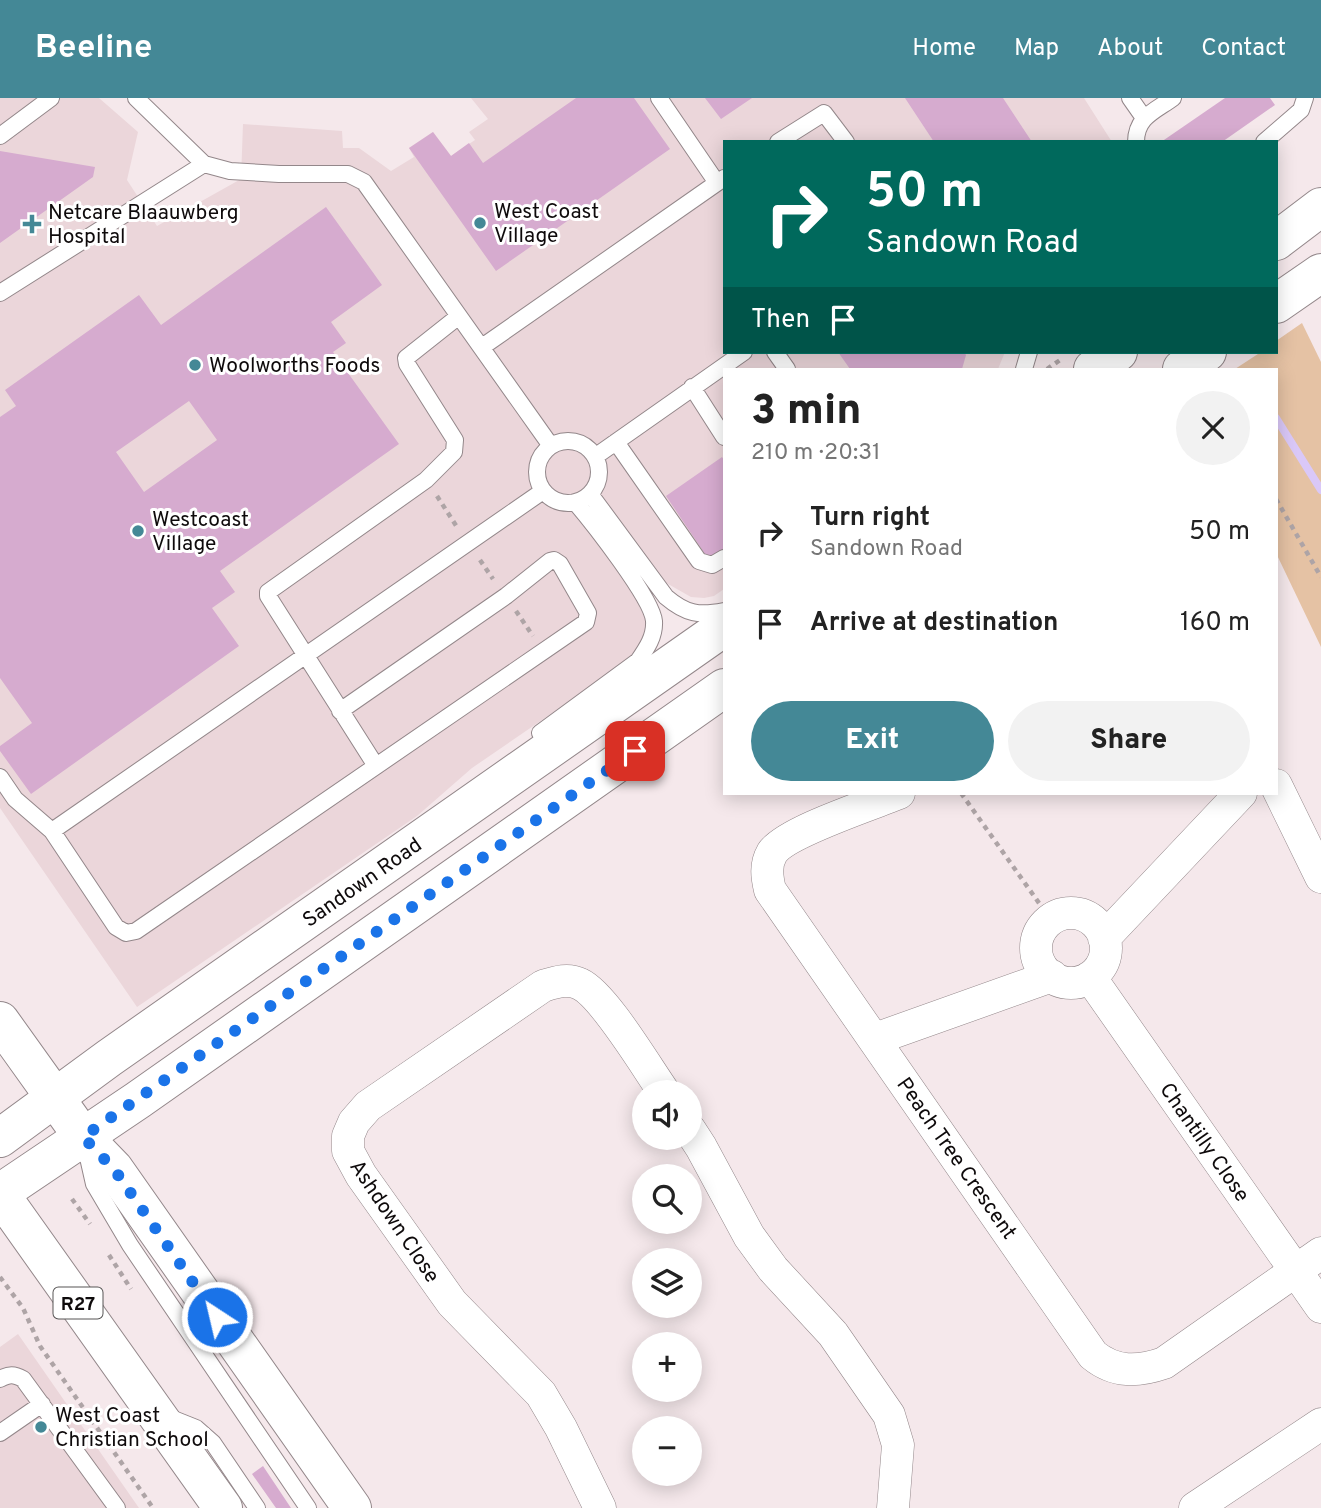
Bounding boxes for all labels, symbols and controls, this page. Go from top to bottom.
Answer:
text: Beeline [35,28,152,70]
text: Home [912,34,976,64]
text: Map [1014,34,1059,64]
text: About [1097,34,1163,64]
text: Contact [1201,34,1286,64]
text: 50 m [866,163,983,225]
icon: right [751,168,842,259]
place label: West Coast Village [494,199,599,250]
place label: Netcare Blaauwberg Hospital [48,200,239,251]
marker: Netcare Blaauwberg Hospital [22,214,42,234]
marker: West Coast Village [472,215,488,231]
text: Sandown Road [866,224,1079,264]
icon: arrive [824,301,862,339]
text: Then [751,304,810,337]
place label: Woolworths Foods [209,353,380,380]
marker: Woolworths Foods [187,357,203,373]
text: 3 min [751,386,862,439]
button: close [1176,391,1250,465]
text: 210 m · 20:31 [751,439,881,468]
text: Turn right [810,502,930,535]
place label: Westcoast Village [152,507,249,558]
icon: right [751,514,789,552]
text: 50 m [1189,516,1250,549]
marker: Westcoast Village [130,523,146,539]
text: Sandown Road [810,535,963,564]
icon: arrive [751,605,789,643]
text: Arrive at destination [810,607,1058,640]
text: 160 m [1180,607,1250,640]
button: Exit [751,701,994,781]
button: Share [1008,701,1250,781]
pin [605,721,665,781]
icon: arrive [616,732,654,770]
street label: Sandown Road [298,832,428,934]
street label: Peach Tree Crescent [890,1073,1022,1245]
street label: Chantilly Close [1153,1078,1255,1208]
map controls [632,1080,702,1486]
button: sound [632,1080,702,1150]
street label: Ashdown Close [343,1155,445,1289]
button: search [632,1164,702,1234]
button: layers [632,1248,702,1318]
position arrow [180,1280,254,1354]
road number: R27 [54,1288,102,1318]
button: + [632,1332,702,1402]
place label: West Coast Christian School [55,1403,209,1454]
button: − [632,1416,702,1486]
marker: West Coast Christian School [33,1419,49,1435]

